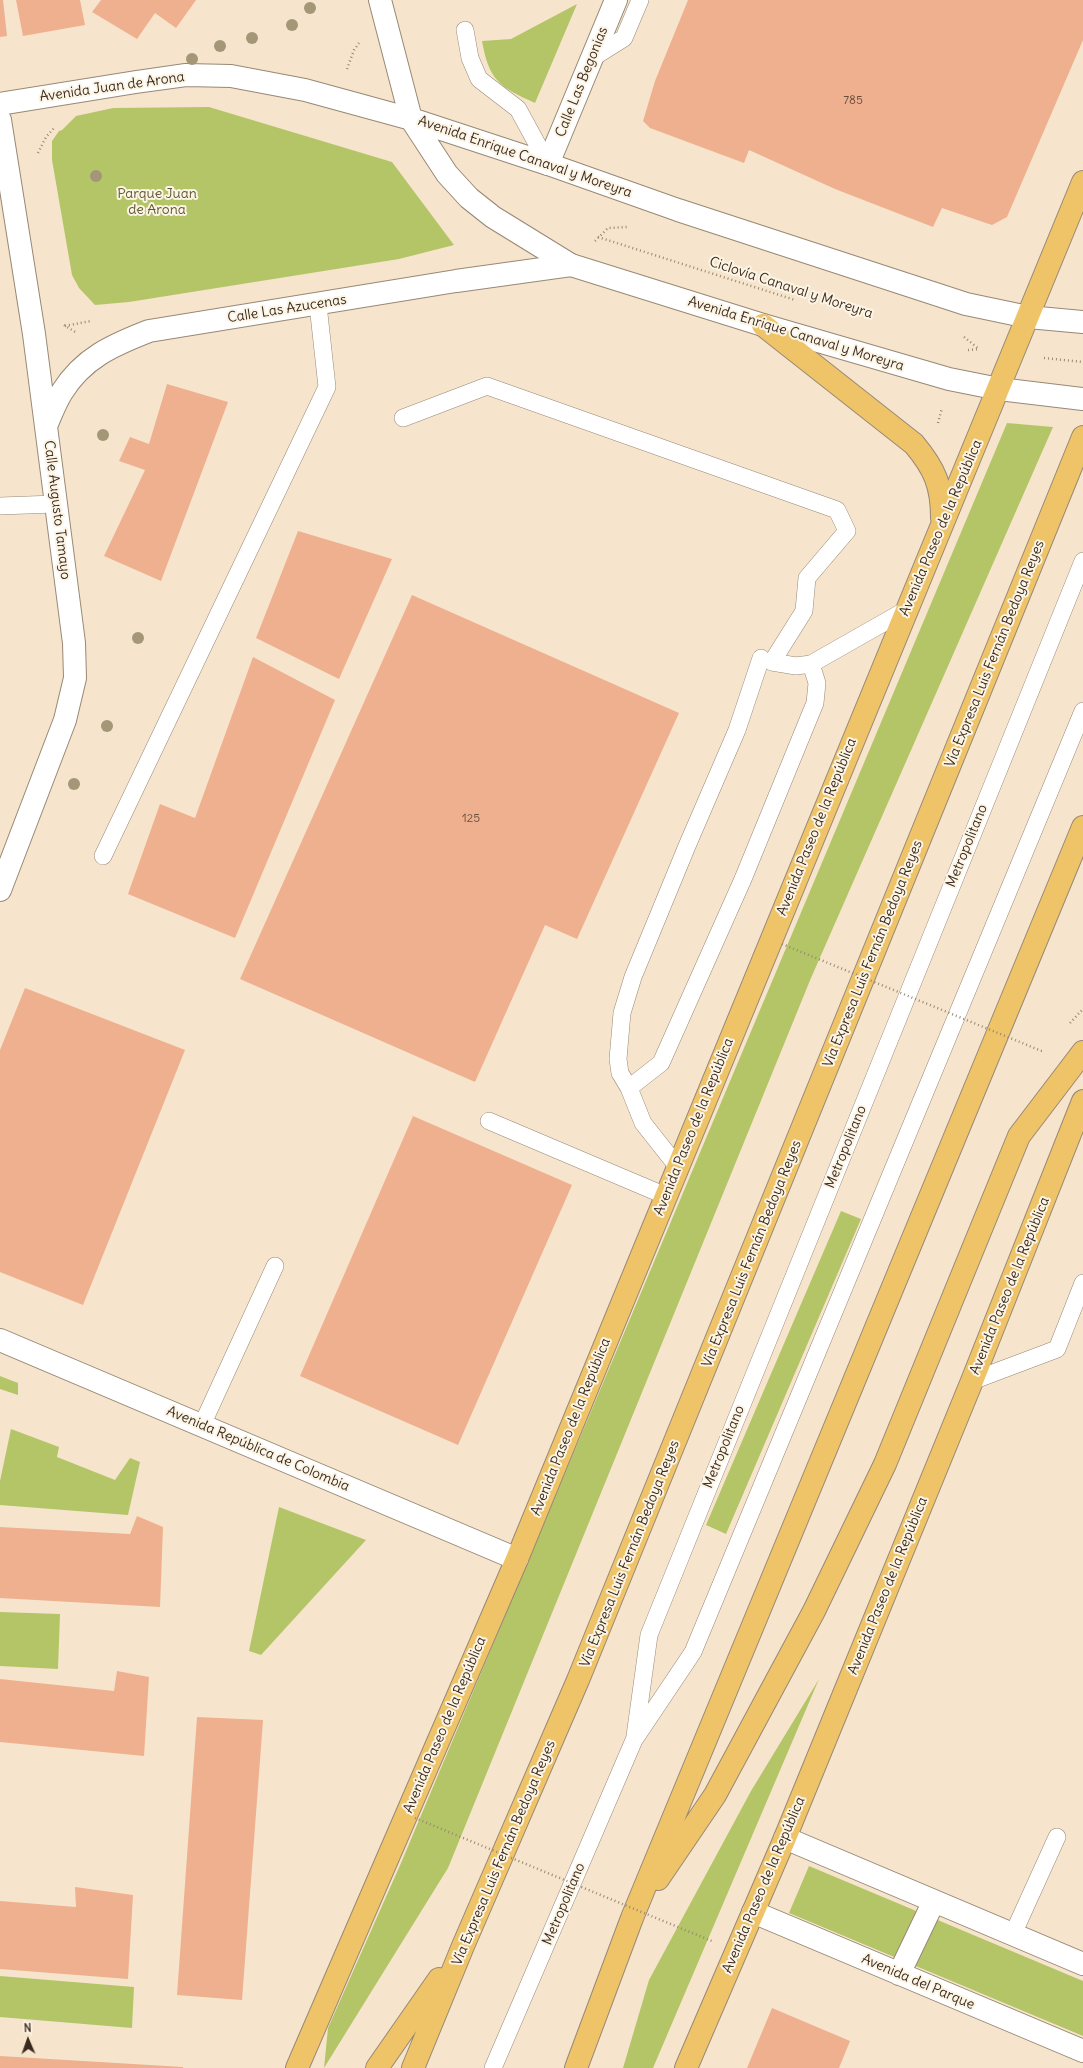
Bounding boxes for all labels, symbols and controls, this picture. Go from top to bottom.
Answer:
street label: Calle Las Begonias [552,24,612,140]
street label: Avenida Juan de Arona [38,69,186,105]
house number: 785 [843,94,863,108]
street label: Avenida Enrique Canaval y Moreyra [416,112,634,202]
park label: Parque Juan de Arona [117,186,197,218]
street label: Ciclovía Canaval y Moreyra [707,254,875,322]
street label: Calle Las Azucenas [226,291,348,327]
street label: Avenida Enrique Canaval y Moreyra [686,293,906,375]
street label: Avenida Paseo de la República [896,437,986,619]
street label: Calle Augusto Tamayo [40,439,74,581]
street label: Vía Expresa Luis Fernán Bedoya Reyes [942,538,1048,770]
street label: Avenida Paseo de la República [774,736,860,918]
street label: Metropolitano [943,802,991,890]
house number: 125 [462,812,480,826]
street label: Vía Expresa Luis Fernán Bedoya Reyes [820,838,926,1070]
street label: Avenida Paseo de la República [651,1036,737,1218]
street label: Metropolitano [822,1103,870,1191]
street label: Vía Expresa Luis Fernán Bedoya Reyes [699,1138,805,1370]
street label: Avenida Paseo de la República [967,1195,1053,1377]
street label: Avenida Paseo de la República [528,1336,614,1518]
street label: Avenida República de Colombia [164,1403,352,1495]
street label: Metropolitano [700,1403,748,1491]
street label: Vía Expresa Luis Fernán Bedoya Reyes [577,1438,683,1670]
street label: Avenida Paseo de la República [845,1495,931,1677]
street label: Avenida Paseo de la República [400,1634,490,1816]
street label: Vía Expresa Luis Fernán Bedoya Reyes [449,1738,559,1968]
street label: Avenida Paseo de la República [719,1794,809,1976]
street label: Metropolitano [539,1860,589,1948]
street label: Avenida del Parque [859,1951,977,2013]
north arrow [8,2020,48,2060]
text: N [24,2021,32,2035]

